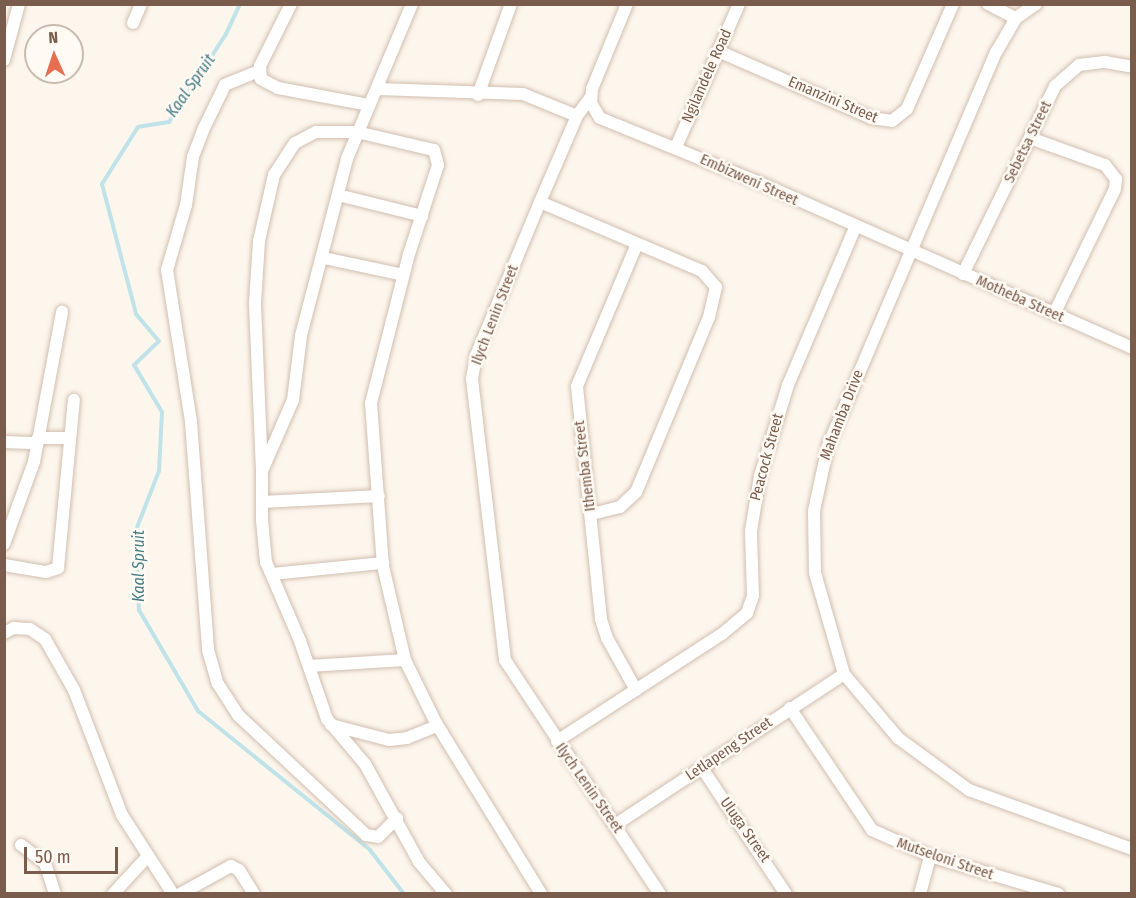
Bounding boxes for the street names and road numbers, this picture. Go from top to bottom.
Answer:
street label: Ngilandele Road [678,26,736,126]
street label: Emanzini Street [786,73,880,127]
street label: Sebetsa Street [1000,98,1056,186]
street label: Embizweni Street [697,150,801,210]
street label: Ilych Lenin Street [468,262,522,368]
street label: Motheba Street [973,272,1067,326]
street label: Mahamba Drive [817,367,867,463]
street label: Peacock Street [747,411,787,503]
street label: Ithemba Street [571,420,599,512]
street label: Letlapeng Street [682,713,776,785]
street label: Ilych Lenin Street [551,739,627,837]
street label: Uluga Street [716,794,774,866]
street label: Mutseloni Street [894,834,996,884]

